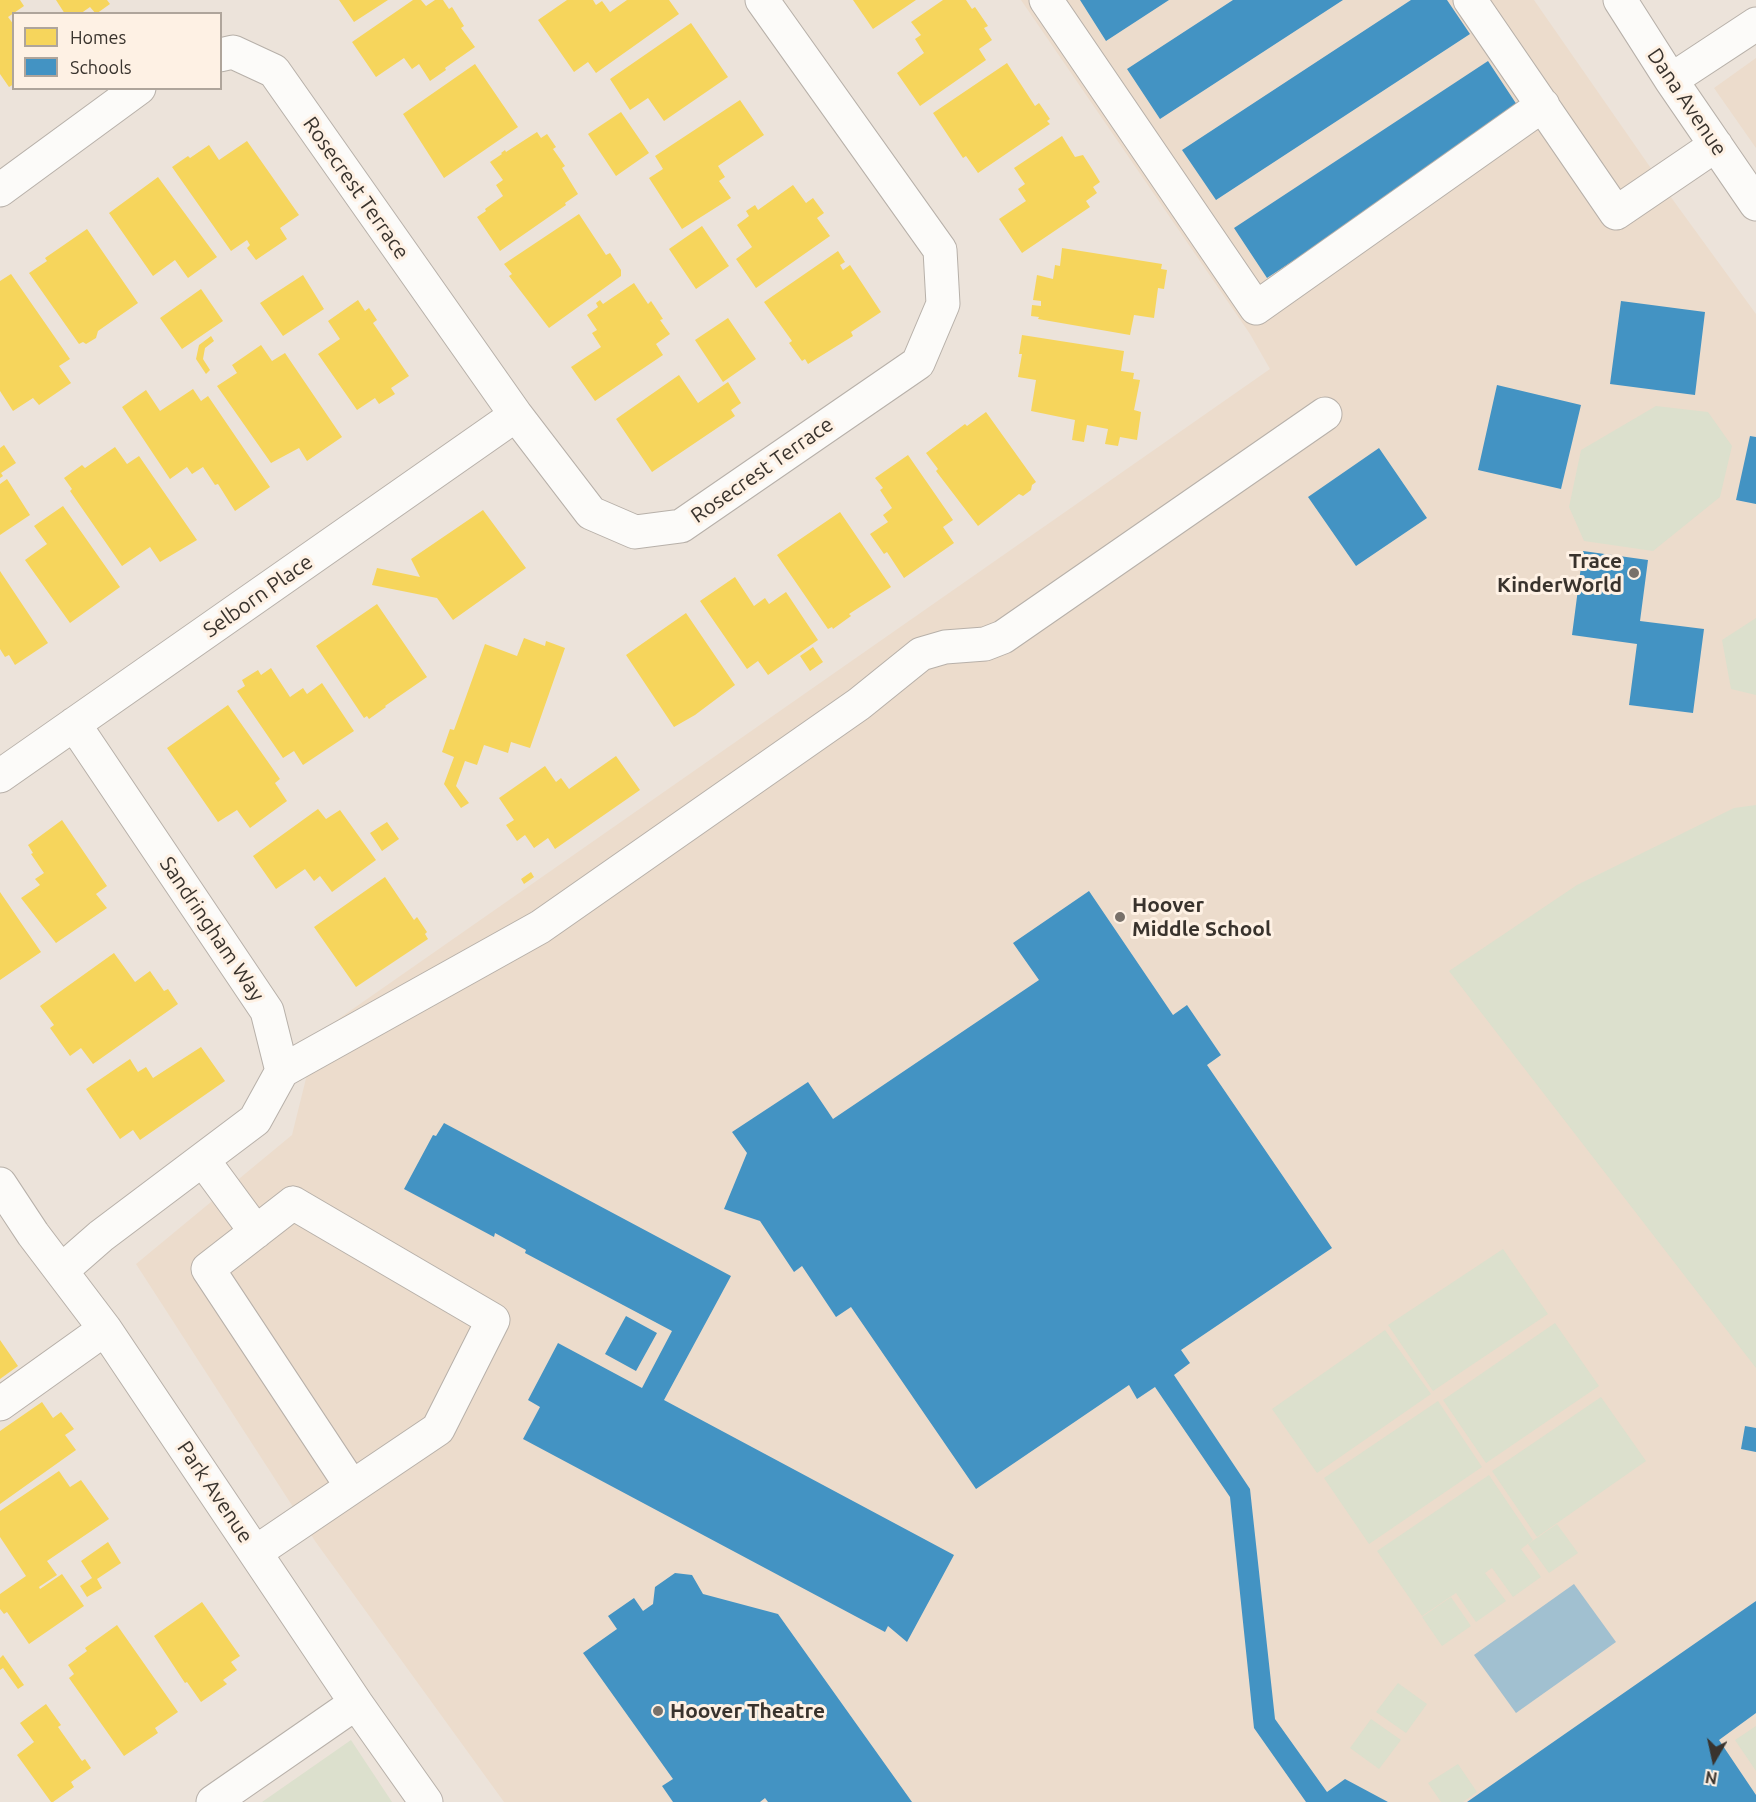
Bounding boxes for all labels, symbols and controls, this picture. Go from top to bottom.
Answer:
legend [12,12,222,90]
text: Homes [70,27,126,47]
street label: Dana Avenue [1642,44,1732,160]
text: Schools [70,57,132,77]
street label: Rosecrest Terrace [298,112,414,264]
street label: Rosecrest Terrace [686,412,838,528]
place label: Trace KinderWorld [1497,548,1622,598]
street label: Selborn Place [199,549,317,643]
marker: Trace KinderWorld [1627,566,1641,580]
street label: Sandringham Way [154,852,270,1006]
place label: Hoover Middle School [1132,892,1271,942]
marker: Hoover Middle School [1113,910,1127,924]
street label: Park Avenue [172,1436,258,1548]
place label: Hoover Theatre [670,1698,825,1724]
marker: Hoover Theatre [651,1704,665,1718]
north arrow [1684,1730,1744,1790]
text: N [1704,1768,1718,1788]

